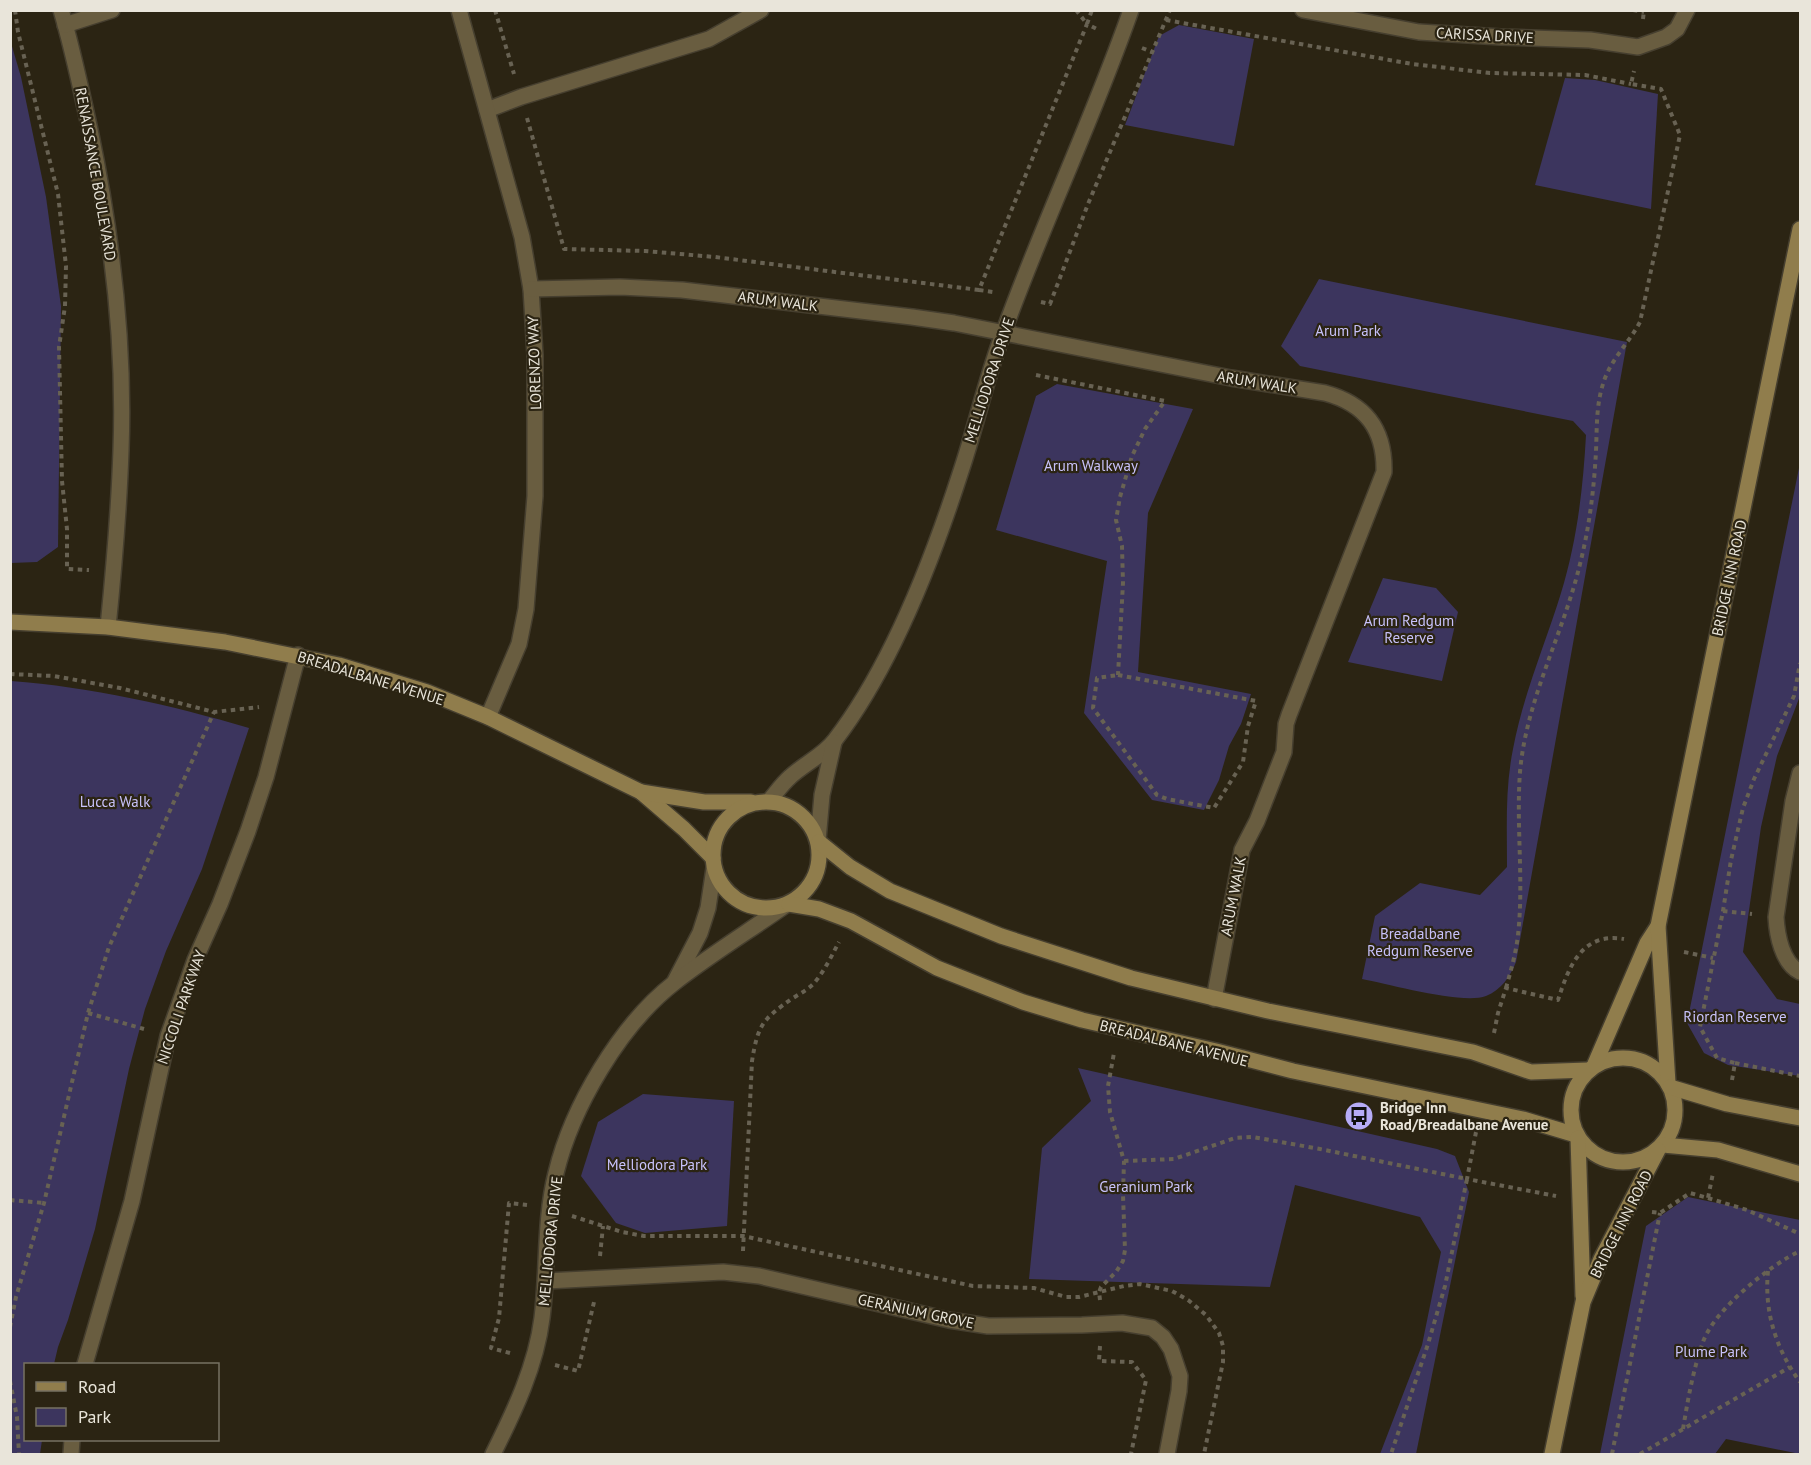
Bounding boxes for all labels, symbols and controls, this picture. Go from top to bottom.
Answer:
street label: CARISSA DRIVE [1436,23,1534,47]
street label: RENAISSANCE BOULEVARD [71,86,121,262]
street label: ARUM WALK [737,287,819,315]
street label: LORENZO WAY [523,315,545,410]
street label: MELLIODORA DRIVE [960,315,1018,445]
park label: Arum Park [1315,321,1382,340]
street label: ARUM WALK [1216,366,1298,398]
park label: Arum Walkway [1044,456,1138,475]
street label: BRIDGE INN ROAD [1707,518,1751,638]
park label: Arum Redgum Reserve [1364,611,1454,647]
street label: BREADALBANE AVENUE [295,647,447,709]
park label: Lucca Walk [80,792,151,811]
street label: ARUM WALK [1216,855,1250,937]
park label: Breadalbane Redgum Reserve [1367,924,1473,960]
street label: NICCOLI PARKWAY [153,947,210,1067]
park label: Riordan Reserve [1683,1007,1787,1026]
street label: BREADALBANE AVENUE [1098,1015,1250,1071]
place label: Bridge Inn Road/Breadalbane Avenue [1380,1098,1549,1134]
bus stop icon: Bridge Inn Road/Breadalbane Avenue [1343,1100,1375,1132]
park label: Melliodora Park [607,1155,708,1174]
street label: BRIDGE INN ROAD [1586,1167,1656,1281]
street label: MELLIODORA DRIVE [534,1175,566,1307]
park label: Geranium Park [1099,1177,1194,1196]
street label: GERANIUM GROVE [856,1289,976,1333]
park label: Plume Park [1675,1342,1748,1361]
legend [24,1363,219,1441]
text: Road [78,1375,116,1398]
text: Park [78,1405,111,1428]

